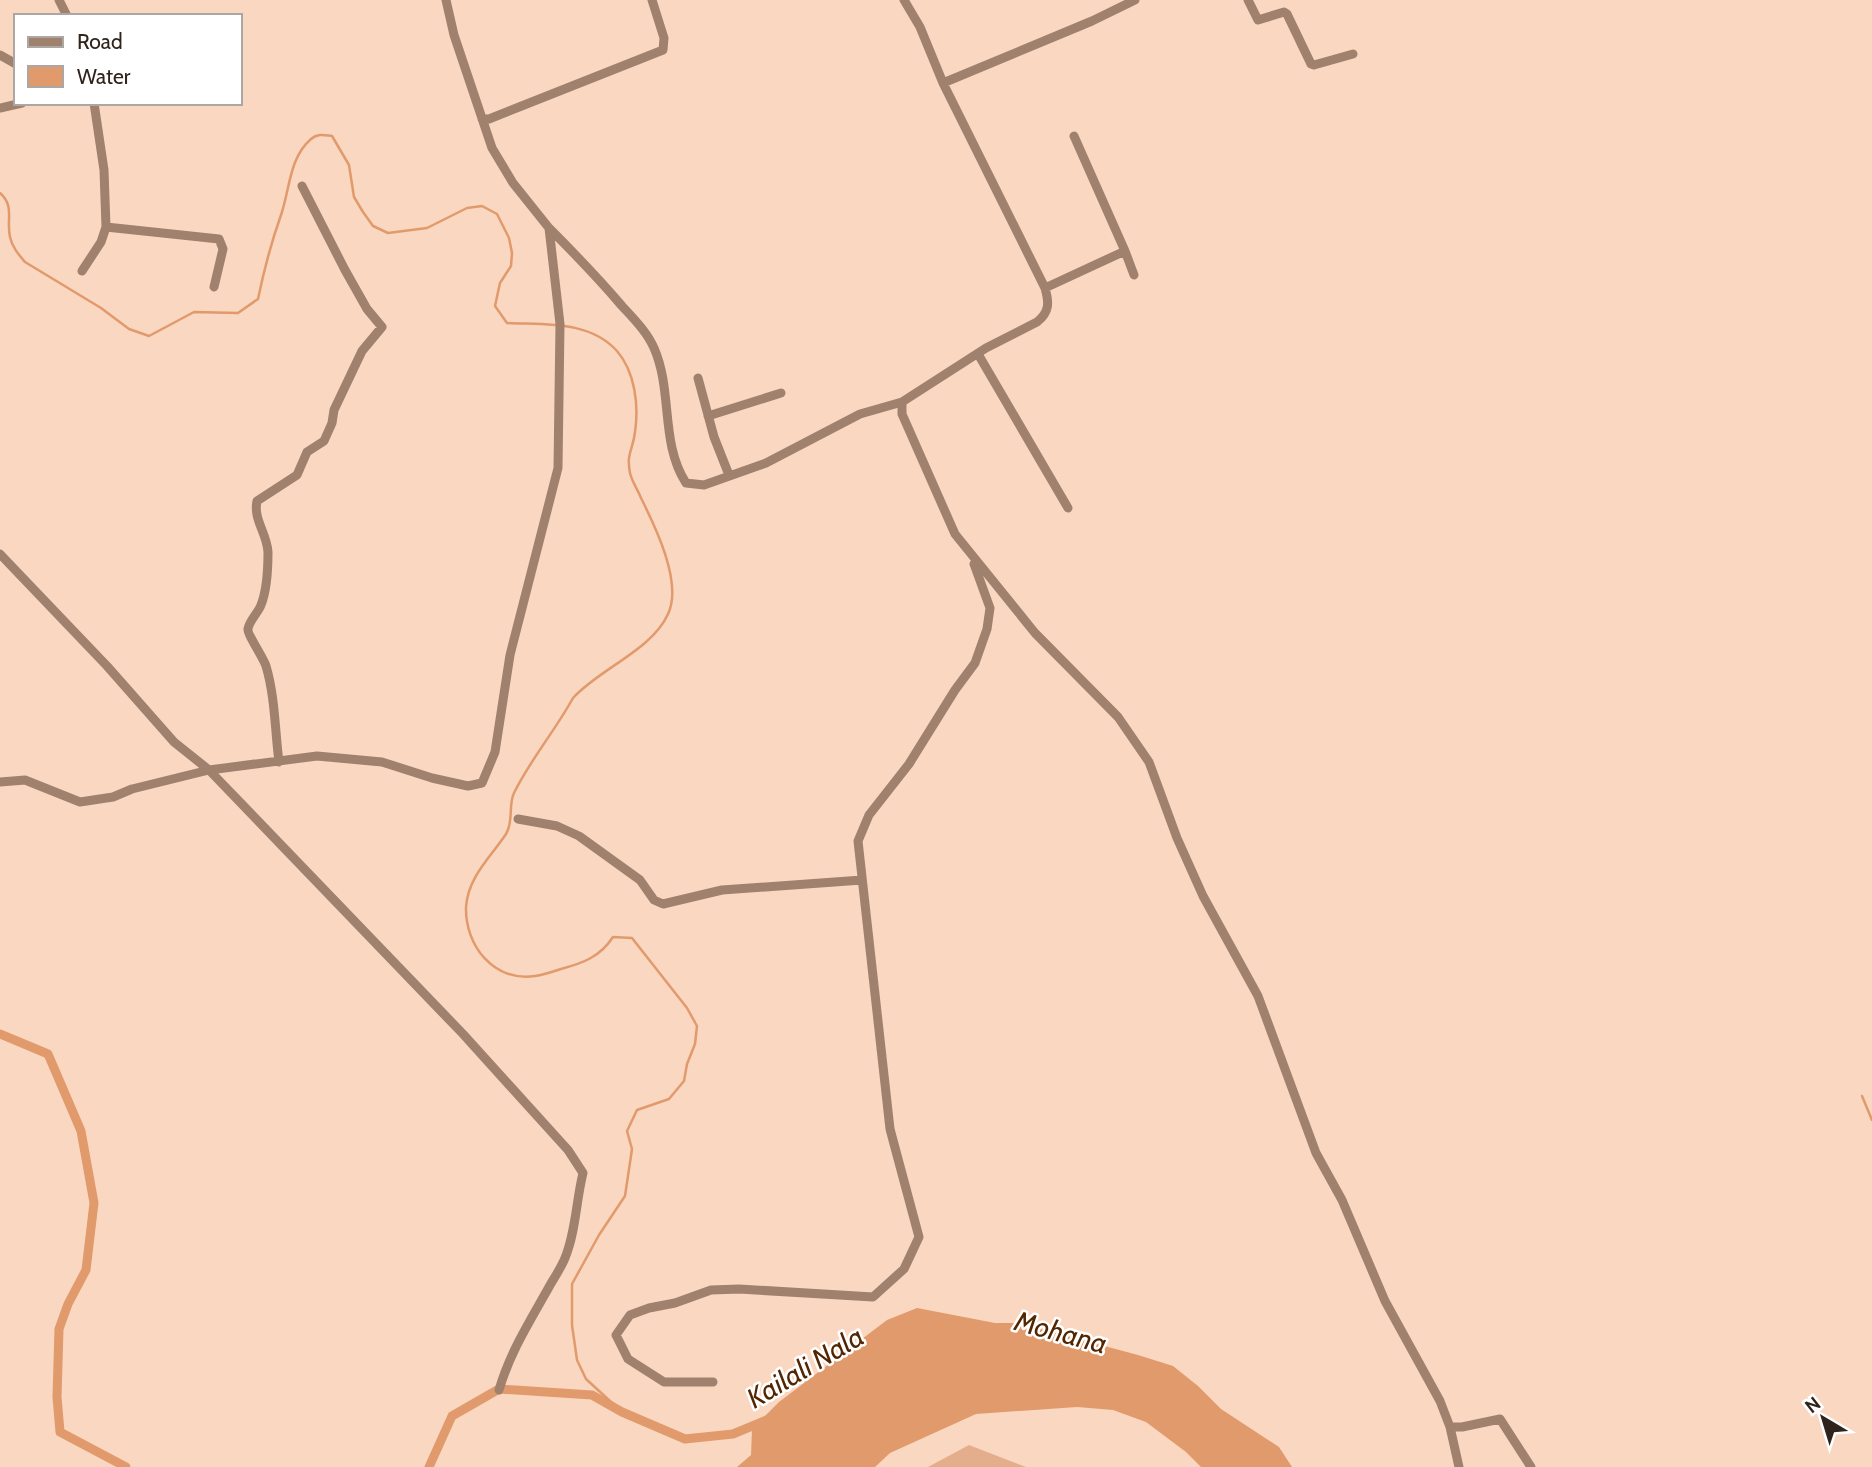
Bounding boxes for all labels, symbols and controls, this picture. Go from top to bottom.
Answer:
legend [14,14,242,105]
text: Road [77,29,123,54]
text: Water [77,64,131,89]
water label: Mohana [1010,1303,1111,1361]
water label: Kailali Nala [740,1319,870,1415]
north arrow [1788,1383,1858,1453]
text: N [1800,1392,1825,1418]

